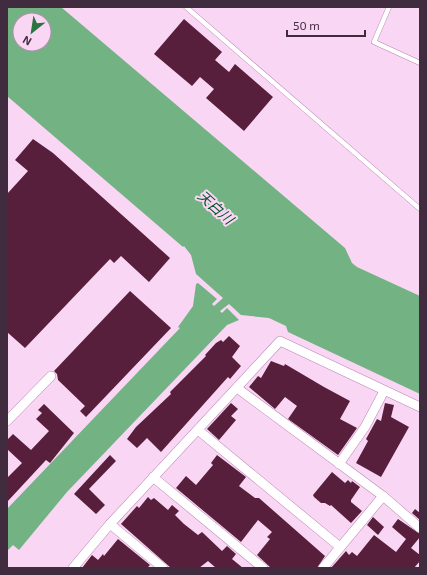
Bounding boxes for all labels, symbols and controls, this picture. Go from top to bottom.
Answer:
north arrow [12,12,52,52]
scale bar [287,12,365,38]
text: 50 m [293,18,320,32]
text: N [20,33,33,49]
water label: 天白川 [195,187,239,229]

